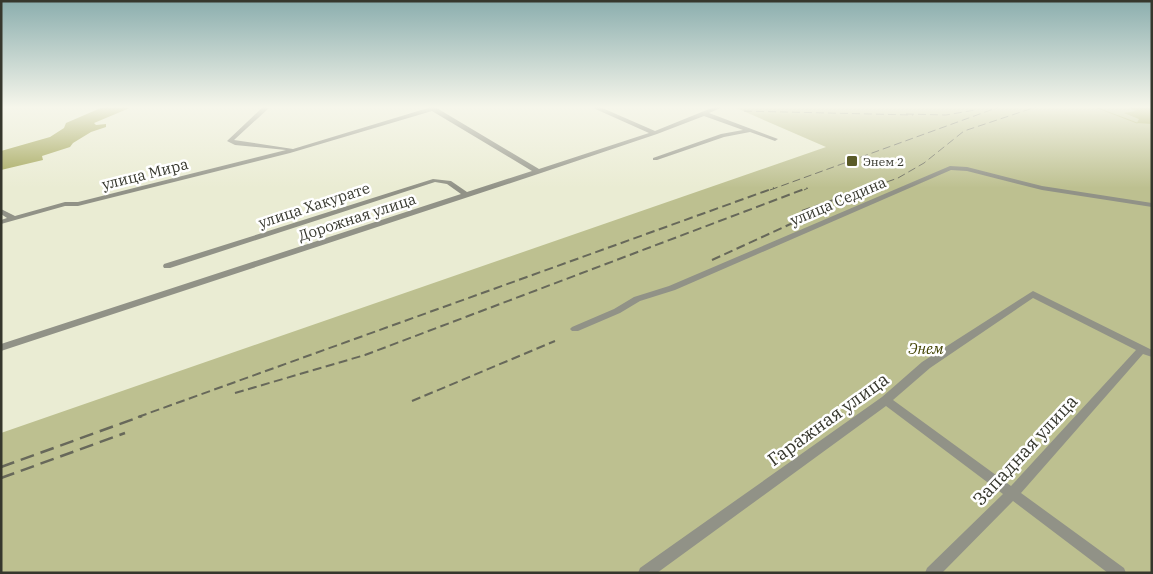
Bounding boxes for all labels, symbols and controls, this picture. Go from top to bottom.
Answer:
street label: улица Мира [100,154,190,194]
marker: Энем 2 [845,154,859,168]
place label: Энем 2 [863,154,904,169]
street label: улица Седина [787,172,889,230]
street label: улица Хакурате [256,178,372,232]
street label: Дорожная улица [296,189,418,245]
park label: Энем [908,339,944,358]
street label: Гаражная улица [763,367,893,471]
street label: Западная улица [968,390,1082,510]

